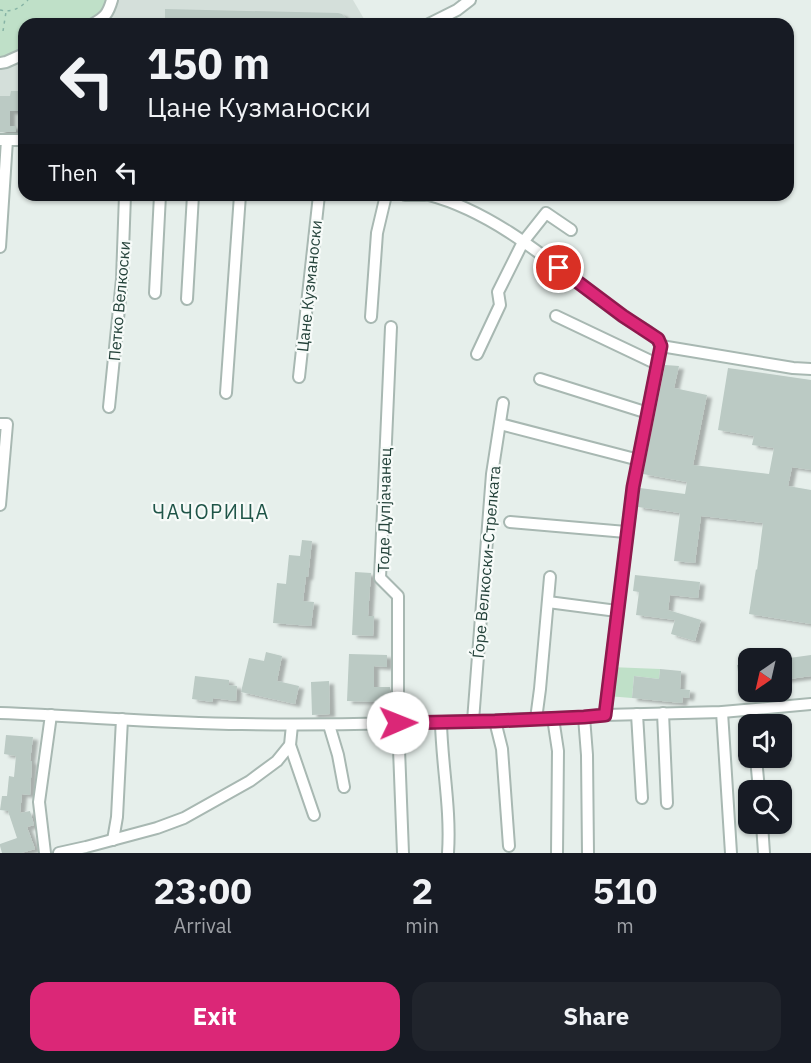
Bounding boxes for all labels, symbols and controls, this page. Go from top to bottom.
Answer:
text: 150 m [147,36,270,91]
icon: left [48,42,126,120]
text: Цане Кузманоски [147,89,371,124]
icon: left [110,156,143,189]
text: Then [48,158,98,187]
street label: Цане Кузманоски [292,219,326,353]
street label: Петко Велкоски [104,240,134,362]
pin [533,242,584,293]
icon: arrive [542,251,575,284]
street label: Тоде Дупјачанец [373,447,395,573]
street label: Ѓоре Велкоски-Стрелката [467,464,504,659]
district label: ЧАЧОРИЦА [152,498,270,525]
north arrow [738,648,792,702]
map controls [738,648,792,834]
position arrow [366,691,430,755]
button: sound [738,714,792,768]
button: search [738,780,792,834]
text: 23:00 [154,867,252,914]
text: 2 [411,867,433,914]
text: 510 [593,867,657,914]
text: Arrival [174,912,232,939]
text: min [405,912,439,939]
text: m [616,912,634,939]
button: Exit [30,982,400,1051]
button: Share [412,982,781,1051]

